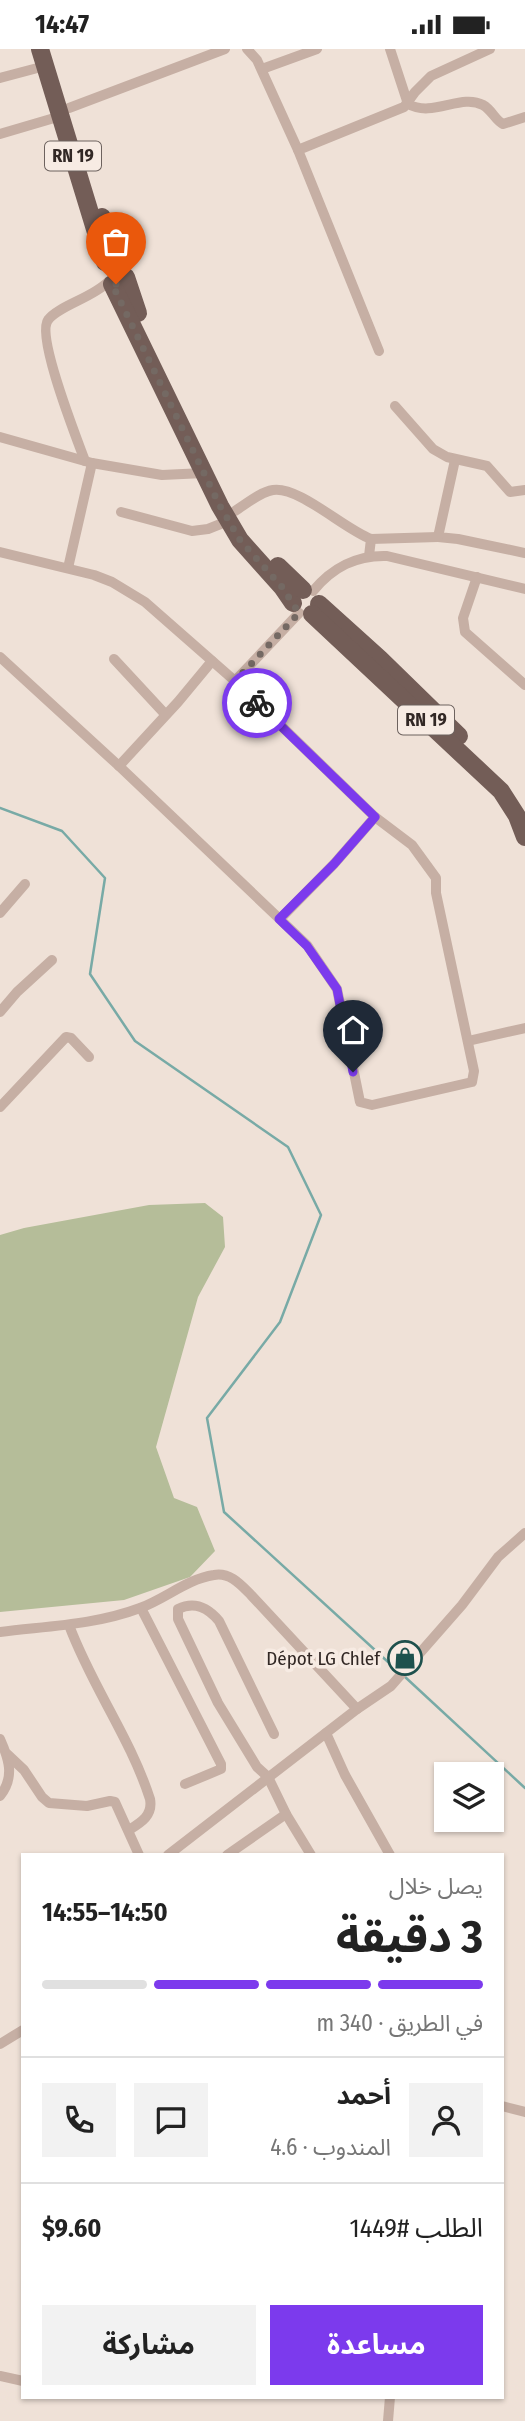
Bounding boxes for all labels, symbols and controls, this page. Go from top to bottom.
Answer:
text: 14:47 [35,9,89,40]
road number: RN 19 [45,141,101,171]
pin [86,212,146,284]
icon: bag [97,223,135,261]
courier [222,668,292,738]
icon: bike [238,684,276,722]
road number: RN 19 [398,705,454,735]
pin [323,1000,383,1072]
icon: home [334,1011,372,1049]
shop icon: Dépot LG Chlef [386,1639,424,1677]
place label: Dépot LG Chlef [266,1647,381,1670]
map controls [434,1762,504,1832]
button: layers [434,1762,504,1832]
text: يصل خلال [389,1872,483,1900]
text: 14:50–14:55 [42,1897,168,1928]
text: 3 دقيقة [336,1909,483,1964]
text: في الطريق · 340 m [317,2009,483,2037]
text: أحمد [337,2080,391,2111]
button: phone [42,2083,116,2157]
button: chat [134,2083,208,2157]
button: person [409,2083,483,2157]
text: المندوب · 4.6 [270,2133,391,2161]
text: $9.60 [42,2213,101,2244]
text: الطلب #1449 [350,2213,483,2244]
button: مشاركة [42,2305,256,2385]
button: مساعدة [270,2305,483,2385]

